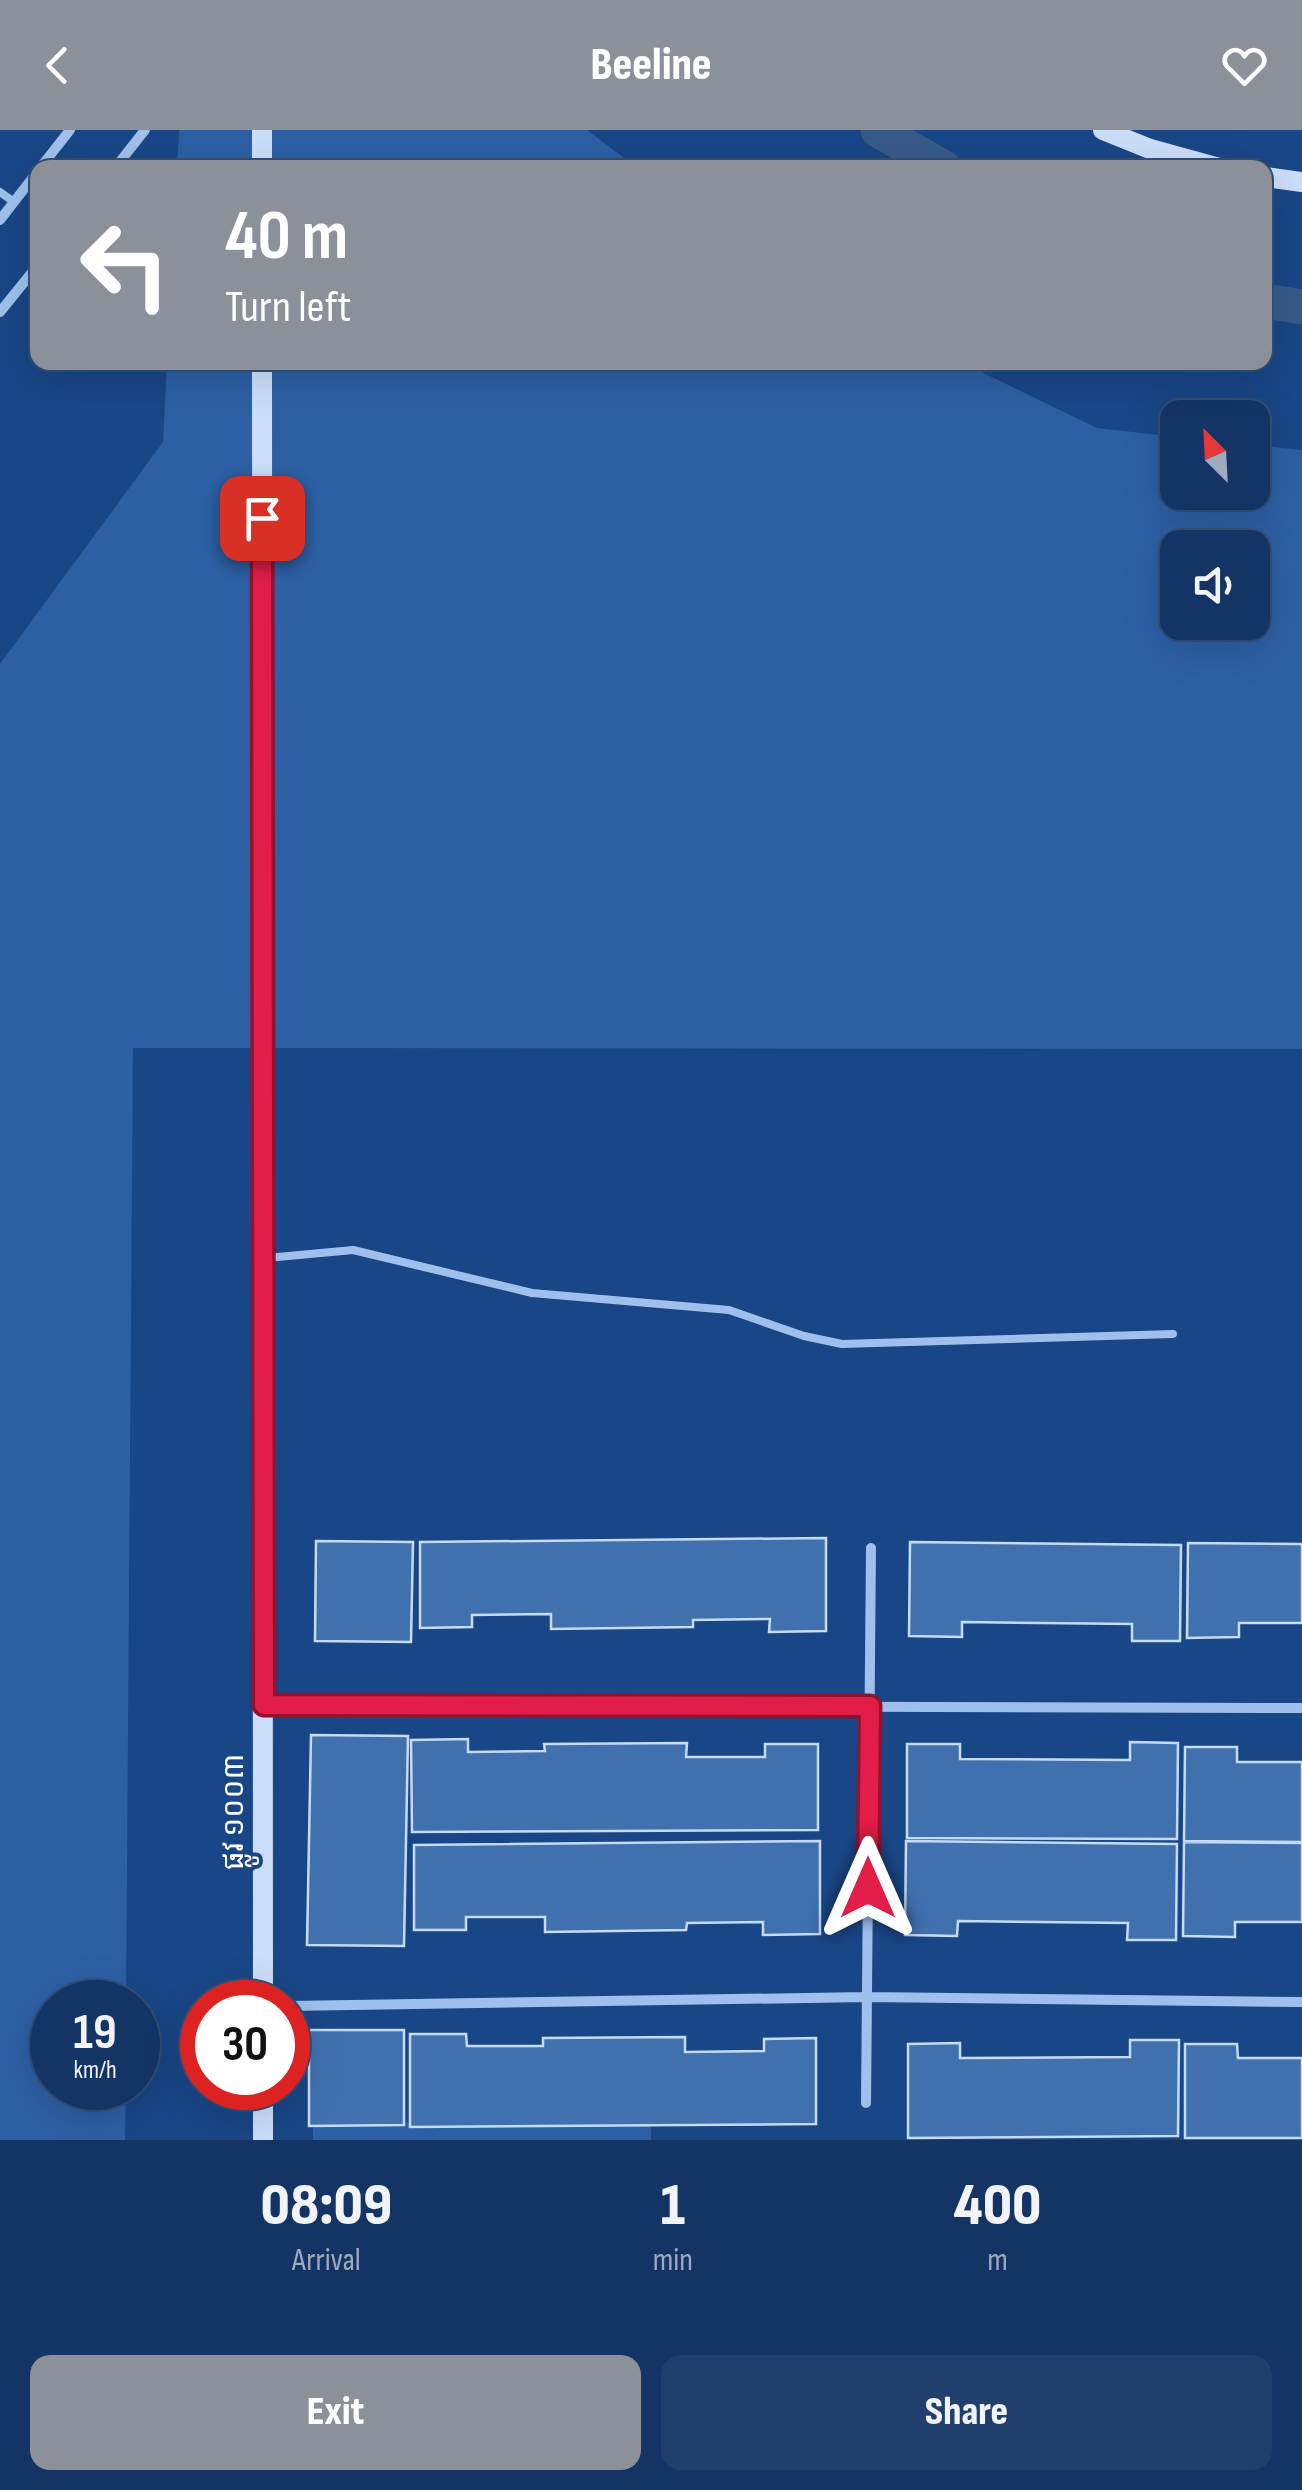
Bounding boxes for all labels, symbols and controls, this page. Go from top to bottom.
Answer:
icon: back [30,38,85,93]
text: Beeline [590,38,712,93]
icon: heart [1217,38,1272,93]
text: 40 m [225,195,348,279]
icon: left [60,200,190,330]
text: Turn left [225,280,351,335]
north arrow [1160,400,1270,510]
map controls [1160,400,1270,640]
pin [220,476,305,561]
icon: arrive [235,491,290,546]
button: sound [1160,530,1270,640]
street label: ផ្លូវ ១០០៣ [216,1754,259,1870]
position arrow [816,1836,920,1940]
speed limit sign: 30 [180,1980,310,2110]
text: 19 [73,2003,117,2063]
text: km/h [73,2055,117,2086]
text: 08:09 [260,2170,392,2242]
text: 1 [661,2170,685,2242]
text: 400 [953,2170,1042,2242]
text: Arrival [292,2241,361,2280]
text: min [653,2241,693,2280]
text: m [987,2241,1008,2280]
button: Exit [30,2355,641,2470]
button: Share [661,2355,1272,2470]

